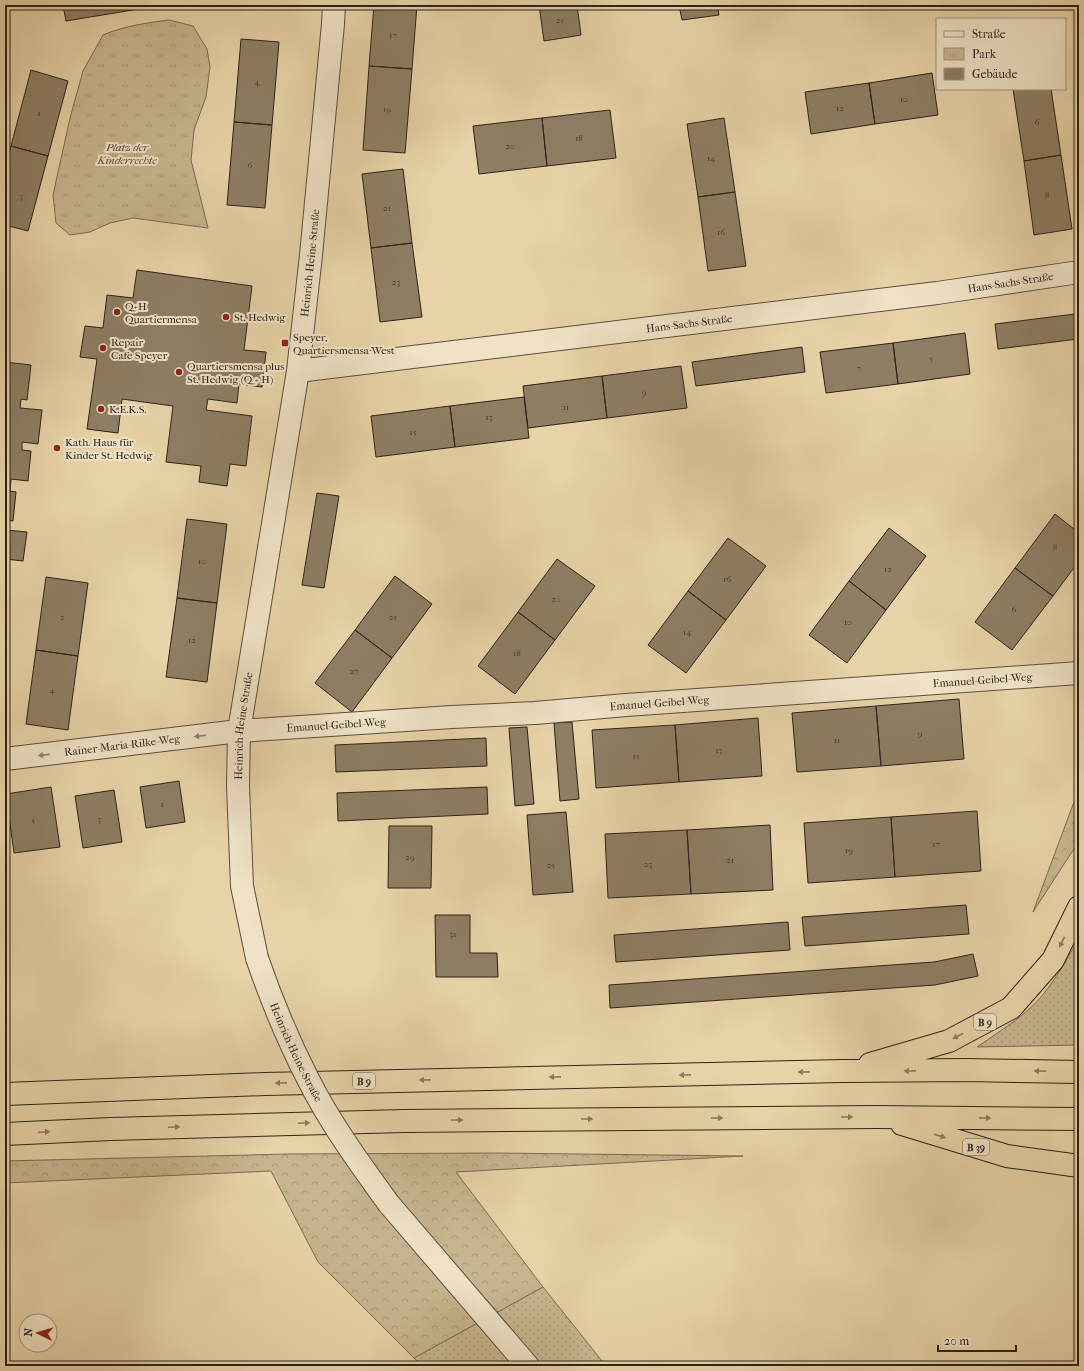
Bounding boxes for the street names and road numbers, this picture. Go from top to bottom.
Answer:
street label: Heinrich-Heine-Straße [298,208,322,318]
street label: Hans-Sachs-Straße [967,270,1055,295]
street label: Hans-Sachs-Straße [645,312,734,335]
street label: Emanuel-Geibel-Weg [932,670,1033,690]
street label: Heinrich-Heine-Straße [232,671,256,780]
street label: Emanuel-Geibel-Weg [609,693,710,713]
street label: Emanuel-Geibel-Weg [286,715,386,735]
street label: Rainer-Maria-Rilke-Weg [64,732,181,759]
street label: Heinrich-Heine-Straße [267,1001,325,1105]
road number: B 9 [974,1014,996,1030]
road number: B 9 [353,1073,375,1089]
road number: B 39 [963,1139,989,1155]

